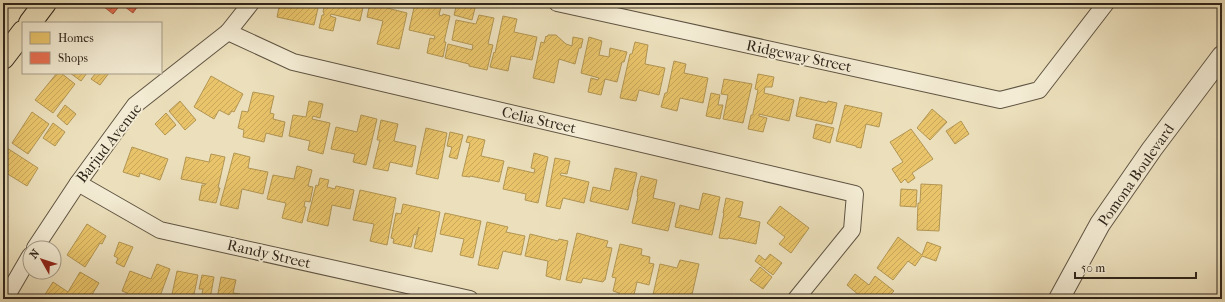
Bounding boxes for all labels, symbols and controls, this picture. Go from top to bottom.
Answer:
legend [22,22,162,74]
text: Homes [58,31,94,45]
street label: Ridgeway Street [745,36,854,76]
text: Shops [58,51,88,65]
street label: Barjud Avenue [73,99,146,186]
street label: Celia Street [500,103,579,137]
street label: Pomona Boulevard [1094,120,1178,230]
street label: Randy Street [225,236,313,273]
north arrow [22,240,62,280]
text: N [27,246,43,261]
scale bar [1075,254,1196,280]
text: 50 m [1081,261,1105,275]

